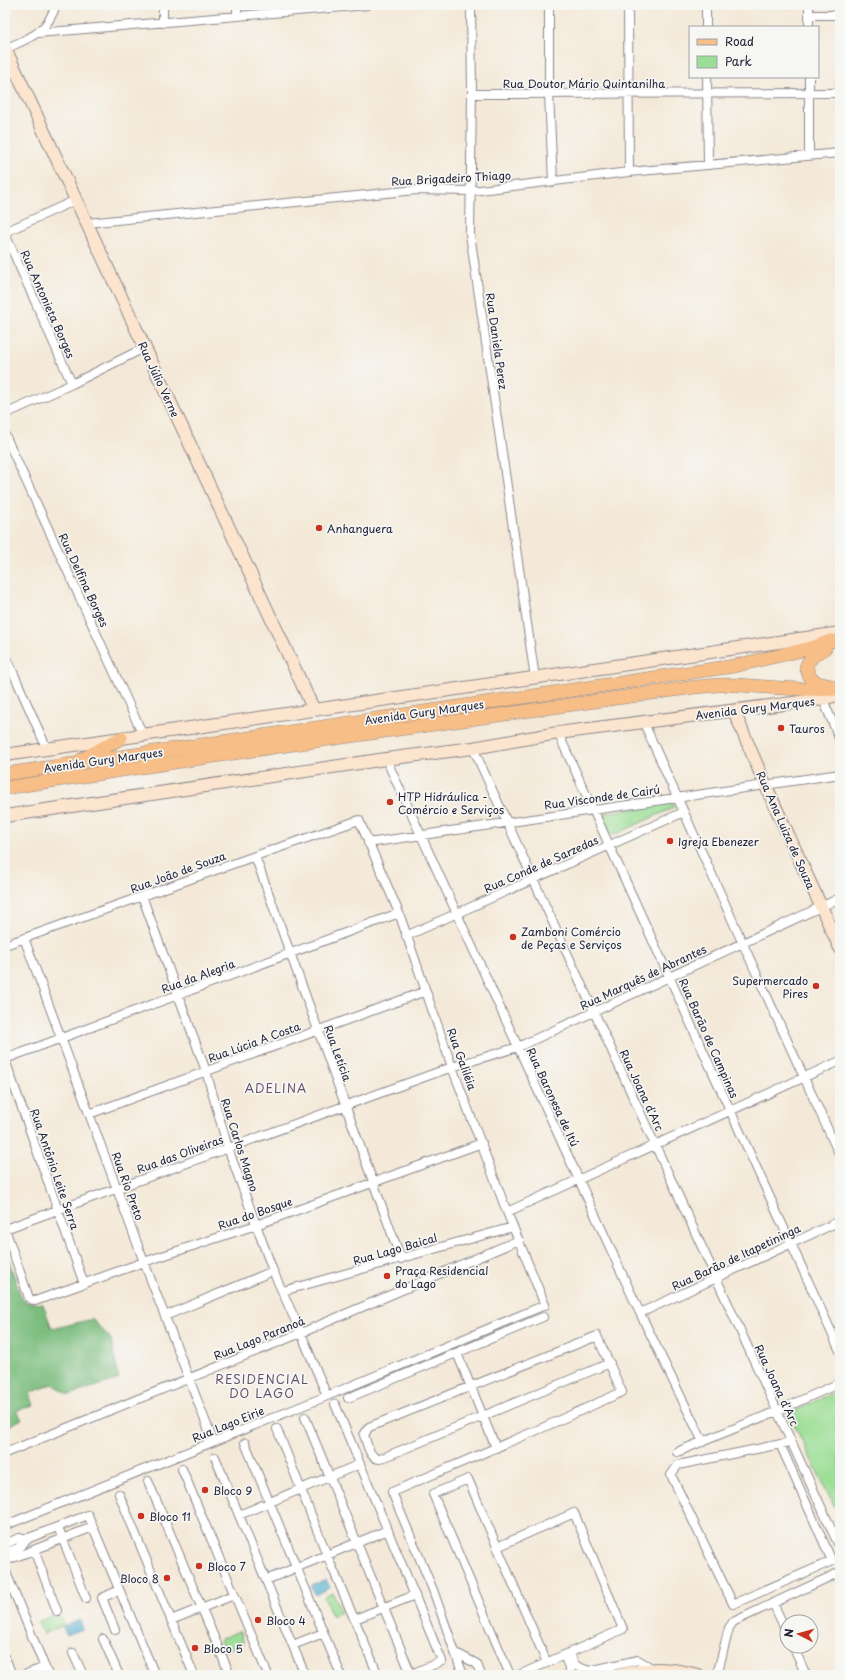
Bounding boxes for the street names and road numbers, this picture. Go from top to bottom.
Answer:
street label: Rua Doutor Mário Quintanilha [503,75,665,92]
street label: Rua Brigadeiro Thiago [391,166,511,190]
street label: Rua Antonieta Borges [16,247,80,361]
street label: Rua Daniela Perez [482,292,512,390]
street label: Rua Júlio Verne [134,338,184,420]
street label: Rua Delfina Borges [55,530,113,630]
street label: Avenida Gury Marques [694,692,816,724]
street label: Avenida Gury Marques [363,695,485,729]
street label: Avenida Gury Marques [42,743,164,777]
street label: Rua Ana Luiza de Souza [752,768,820,892]
street label: Rua Visconde de Cairú [543,780,661,814]
street label: Rua Conde de Sarzedas [481,831,601,897]
street label: Rua João de Souza [128,847,228,897]
street label: Rua Marquês de Abrantes [577,940,709,1014]
street label: Rua da Alegria [159,955,237,997]
street label: Rua Barão de Campinas [675,975,743,1101]
street label: Rua Lúcia A Costa [205,1017,303,1067]
street label: Rua Letícia [320,1023,356,1084]
street label: Rua Galiléia [443,1026,481,1093]
street label: Rua Baronesa de Itú [523,1045,583,1149]
street label: Rua Joana d'Arc [616,1046,668,1134]
street label: Rua Carlos Magno [217,1096,263,1194]
street label: Rua Antônio Leite Serra [26,1106,84,1232]
street label: Rua das Oliveiras [134,1130,226,1178]
street label: Rua Rio Preto [108,1149,148,1223]
street label: Rua do Bosque [216,1192,295,1234]
street label: Rua Barão de Itapetininga [669,1220,803,1294]
street label: Rua Lago Baical [351,1229,439,1269]
street label: Rua Lago Paranoá [211,1312,307,1364]
street label: Rua Joana d'Arc [751,1341,803,1429]
street label: Rua Lago Eirie [189,1402,267,1446]

